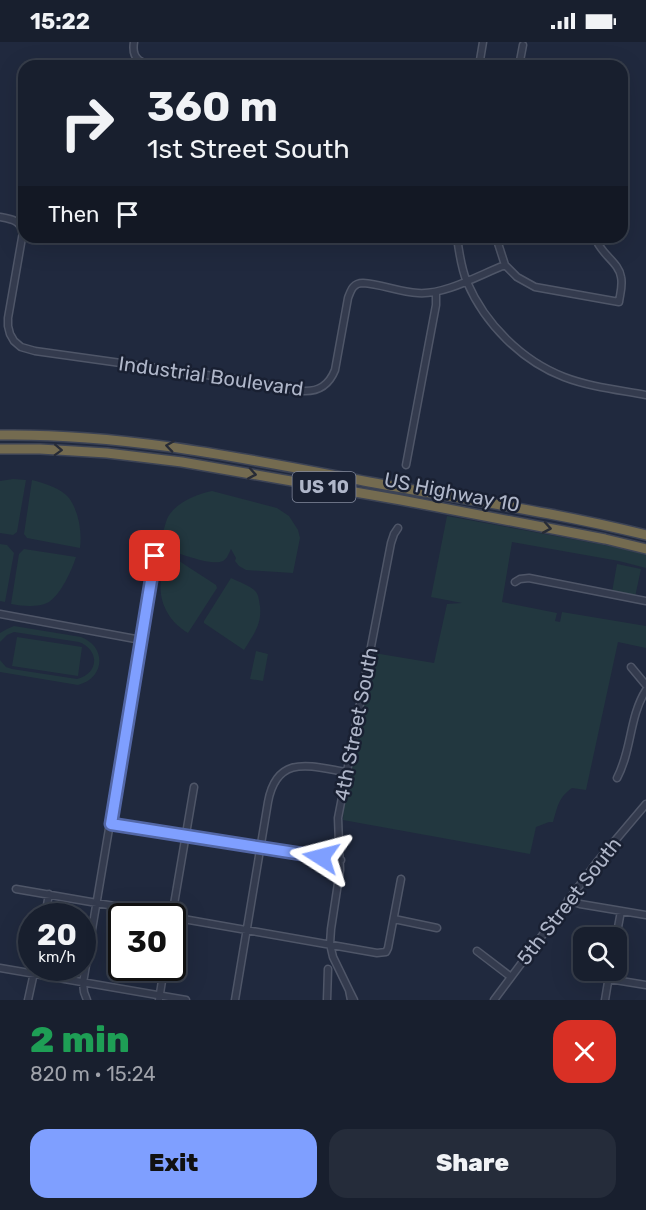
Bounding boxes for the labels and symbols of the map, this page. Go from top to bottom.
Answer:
street label: Industrial Boulevard [117,351,305,401]
one-way arrow [166,441,175,453]
one-way arrow [54,443,63,456]
one-way arrow [246,467,256,480]
street label: US Highway 10 [382,467,522,517]
road number: US 10 [292,472,356,502]
one-way arrow [541,521,551,534]
pin [129,530,180,581]
street label: 4th Street South [329,645,383,803]
position arrow [289,825,353,889]
street label: 5th Street South [512,832,626,970]
speed limit sign: 30 [108,903,186,981]

